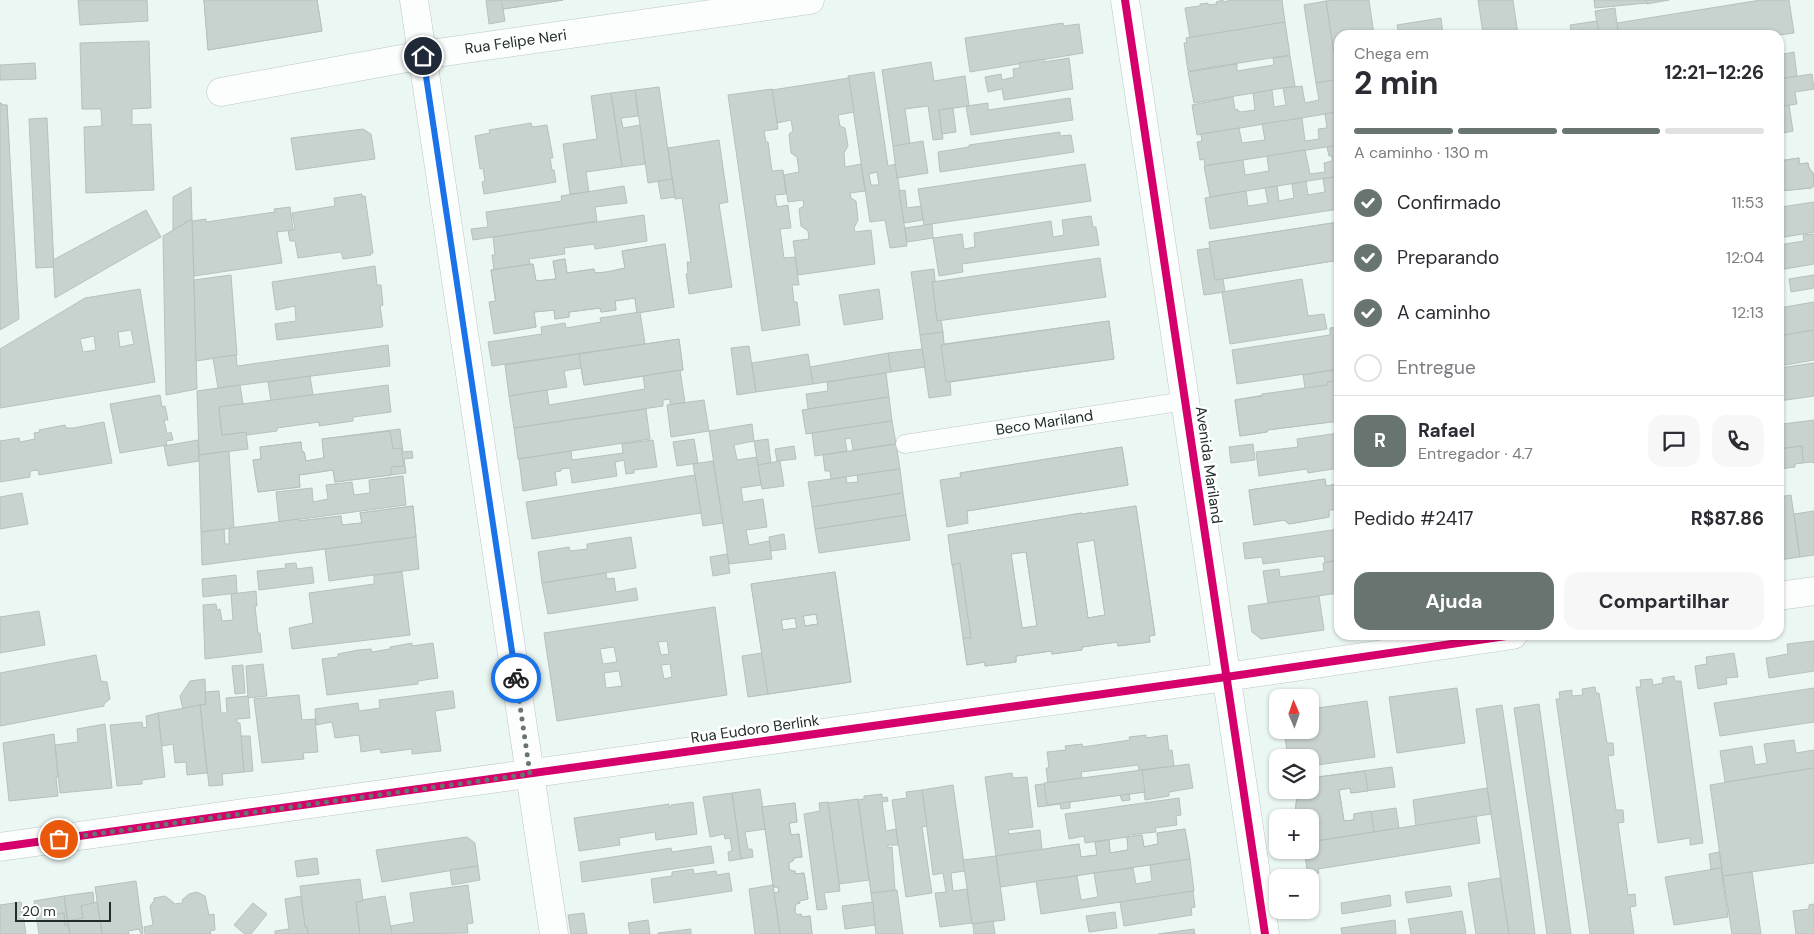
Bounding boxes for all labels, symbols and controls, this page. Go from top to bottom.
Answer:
street label: Rua Felipe Neri [463,25,568,59]
pin [402,35,444,77]
icon: home [409,42,437,70]
text: Chega em [1354,43,1429,64]
text: 12:21–12:26 [1664,60,1764,85]
text: 2 min [1354,62,1439,104]
text: A caminho · 130 m [1354,142,1488,163]
icon: check [1354,189,1382,217]
text: Confirmado [1397,190,1501,215]
text: 11:53 [1732,192,1764,213]
icon: check [1354,244,1382,272]
text: Preparando [1397,245,1499,270]
text: 12:04 [1726,247,1764,268]
icon: check [1354,299,1382,327]
text: A caminho [1397,300,1490,325]
text: 12:13 [1732,302,1764,323]
text: Entregue [1397,355,1476,380]
street label: Beco Mariland [994,405,1095,440]
street label: Avenida Mariland [1191,405,1227,525]
button: chat [1648,415,1700,467]
button: phone [1712,415,1764,467]
text: Rafael [1418,418,1475,443]
text: R [1374,428,1386,453]
text: Entregador · 4.7 [1418,443,1533,464]
text: Pedido #2417 [1354,506,1473,531]
text: R$87.86 [1691,506,1764,531]
button: Ajuda [1354,572,1554,630]
button: Compartilhar [1564,572,1764,630]
courier [491,653,541,703]
icon: bike [502,664,530,692]
north arrow [1269,689,1319,739]
map controls [1269,689,1319,919]
street label: Rua Eudoro Berlink [690,710,821,748]
button: layers [1269,749,1319,799]
button: + [1269,809,1319,859]
pin [38,818,80,860]
icon: bag [45,825,73,853]
button: − [1269,869,1319,919]
scale bar [15,899,111,922]
text: 20 m [22,902,56,920]

